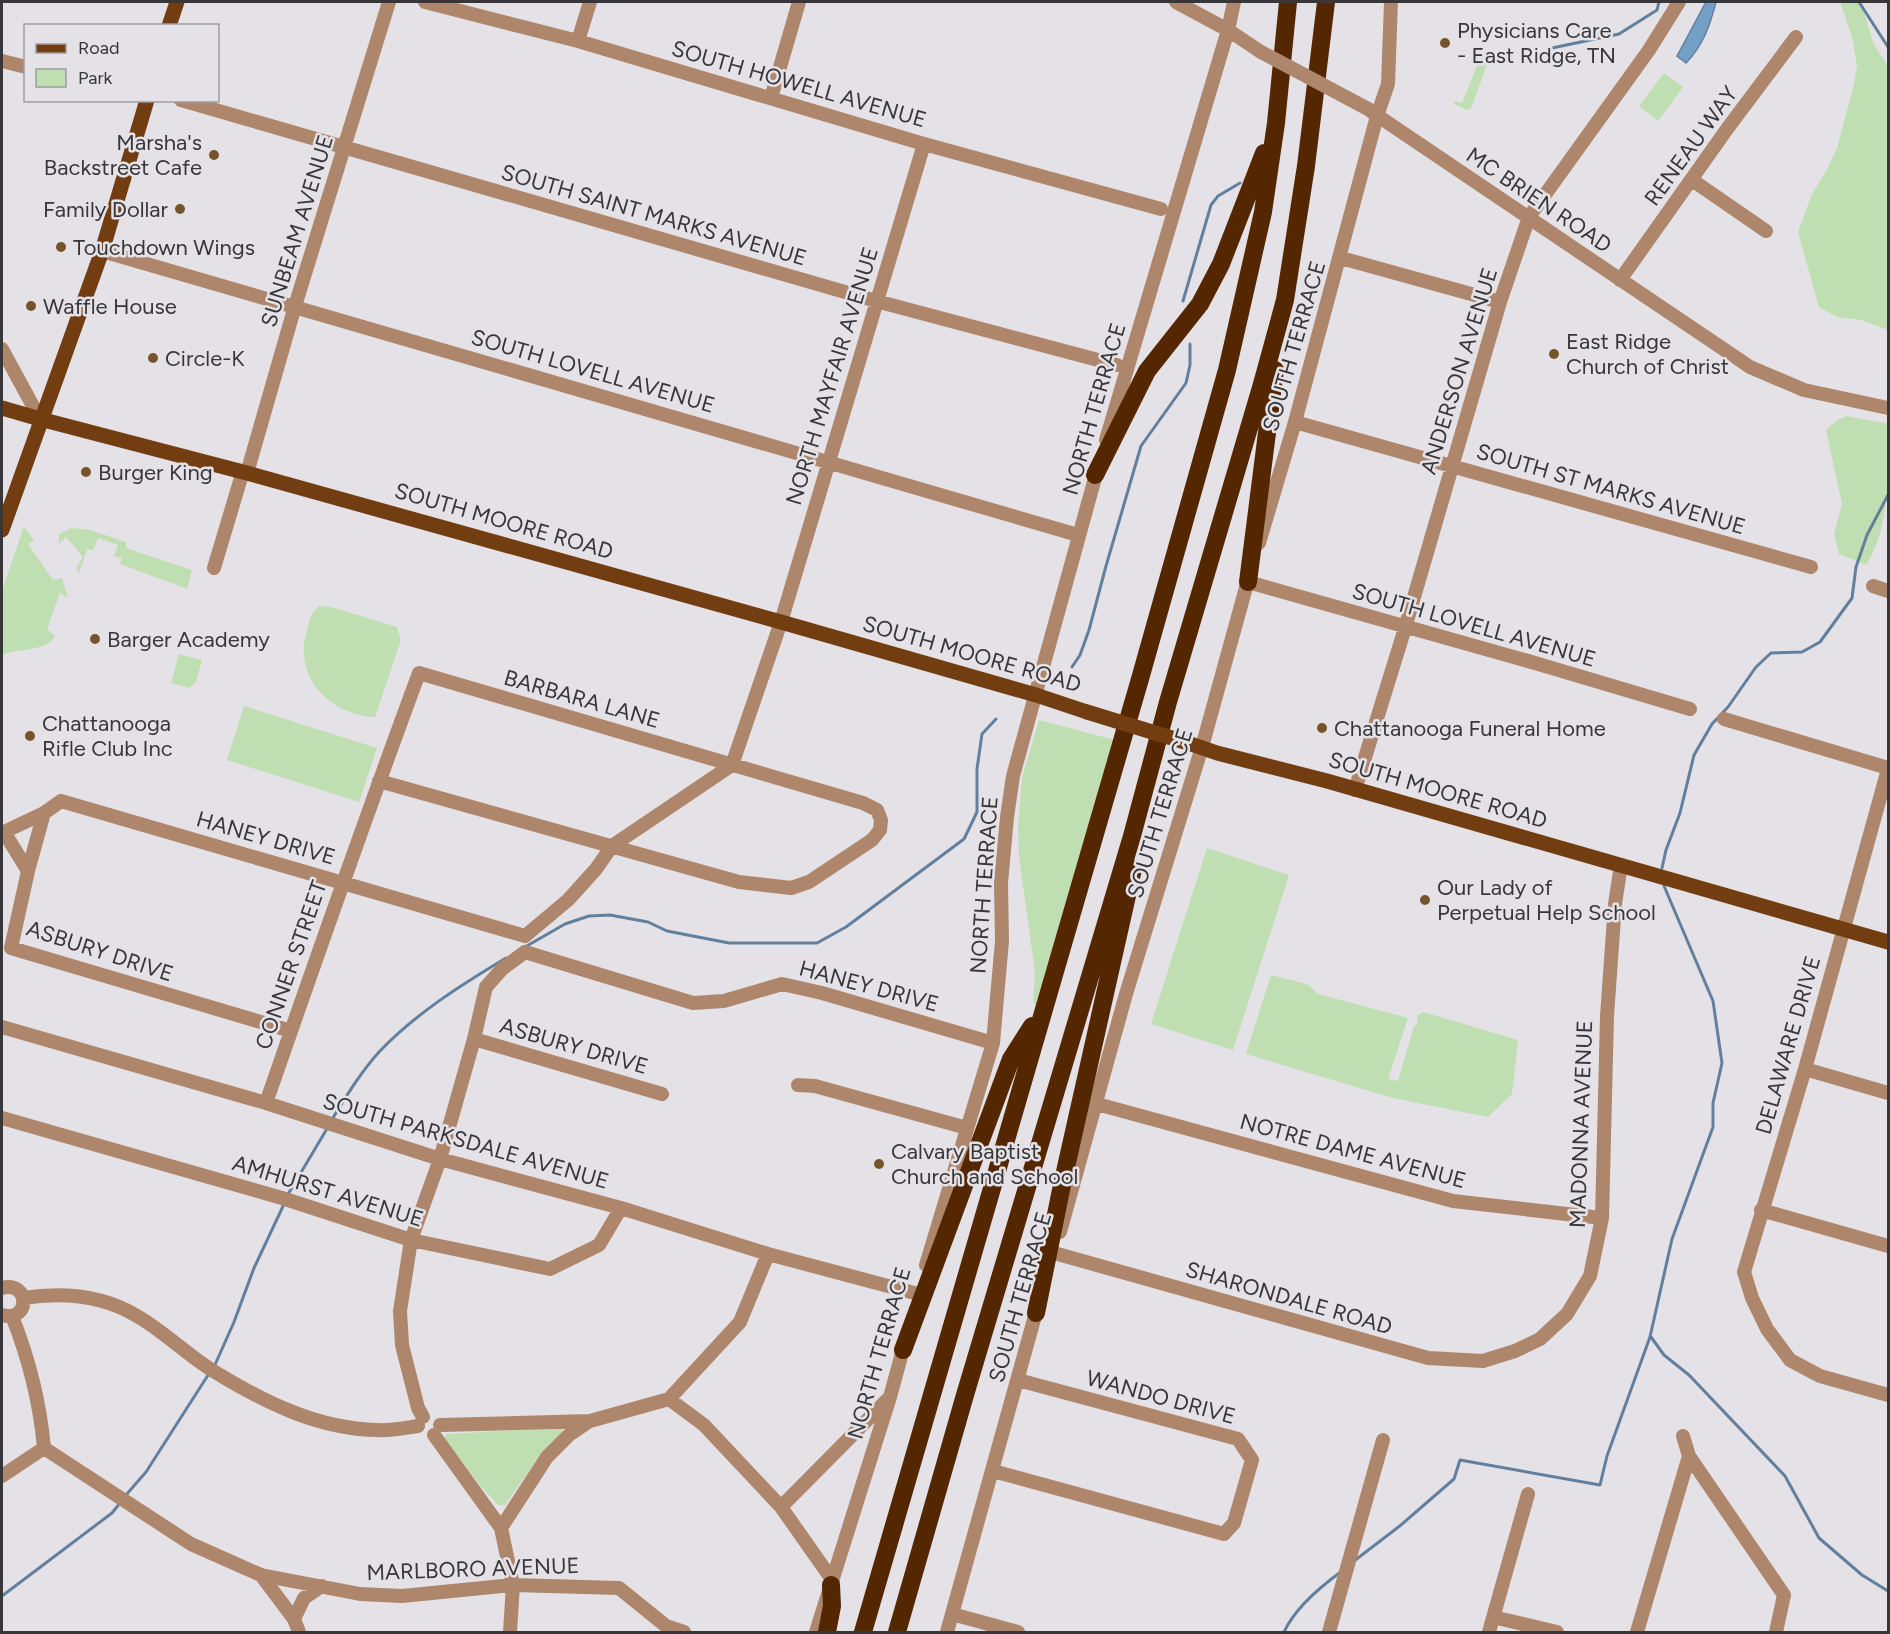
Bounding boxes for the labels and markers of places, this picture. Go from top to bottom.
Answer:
place label: Physicians Care - East Ridge, TN [1457,17,1616,69]
marker: Physicians Care - East Ridge, TN [1438,36,1452,50]
place label: Marsha's Backstreet Cafe [44,129,202,181]
marker: Marsha's Backstreet Cafe [207,148,221,162]
place label: Family Dollar [43,196,169,223]
marker: Family Dollar [173,202,187,216]
place label: Touchdown Wings [73,234,255,261]
marker: Touchdown Wings [54,240,68,254]
place label: Waffle House [43,293,177,320]
marker: Waffle House [24,299,38,313]
place label: East Ridge Church of Christ [1566,328,1729,380]
place label: Circle-K [165,345,245,372]
marker: East Ridge Church of Christ [1547,347,1561,361]
marker: Circle-K [146,351,160,365]
place label: Burger King [98,459,213,486]
marker: Burger King [79,465,93,479]
place label: Barger Academy [107,626,270,653]
marker: Barger Academy [88,632,102,646]
place label: Chattanooga Rifle Club Inc [42,710,173,762]
place label: Chattanooga Funeral Home [1334,715,1606,742]
marker: Chattanooga Funeral Home [1315,721,1329,735]
marker: Chattanooga Rifle Club Inc [23,729,37,743]
place label: Our Lady of Perpetual Help School [1437,874,1656,926]
marker: Our Lady of Perpetual Help School [1418,893,1432,907]
place label: Calvary Baptist Church and School [891,1138,1078,1190]
marker: Calvary Baptist Church and School [872,1157,886,1171]

